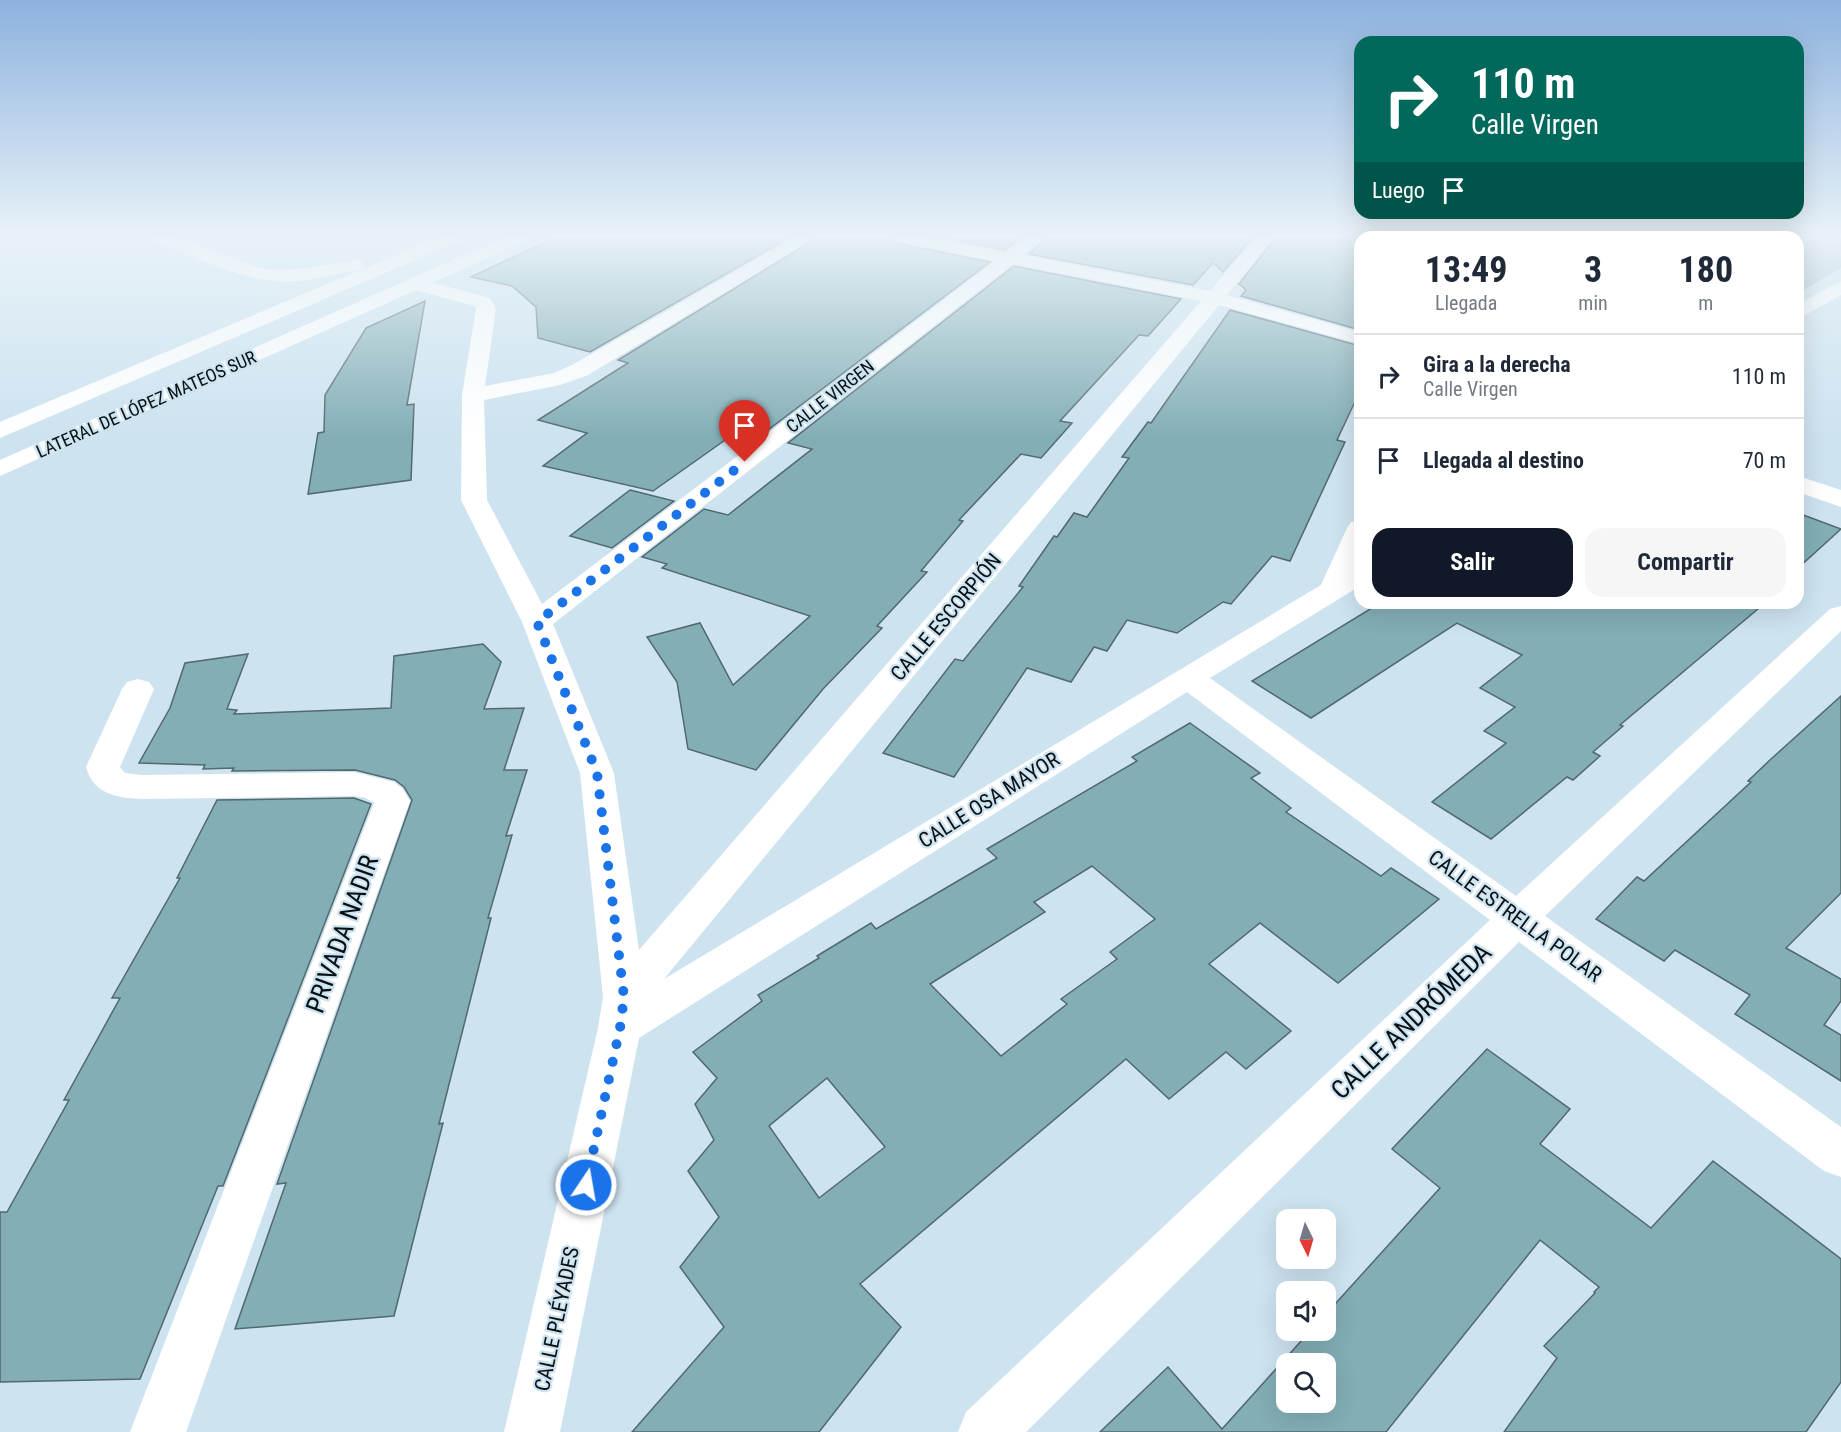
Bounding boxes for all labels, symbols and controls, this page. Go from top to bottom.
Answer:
text: 110 m [1471,59,1576,108]
icon: right [1372,60,1450,138]
text: Calle Virgen [1471,109,1599,141]
icon: arrive [1437,174,1470,207]
text: Luego [1372,178,1425,203]
text: 13:49 [1425,249,1507,291]
text: 3 [1584,249,1602,291]
text: 180 [1679,249,1733,291]
text: Llegada [1435,291,1497,315]
text: min [1578,291,1608,315]
text: m [1698,291,1713,315]
street label: LATERAL DE LÓPEZ MATEOS SUR [33,346,259,462]
text: Gira a la derecha [1423,352,1571,377]
street label: CALLE VIRGEN [782,355,878,437]
icon: right [1372,360,1405,393]
text: 110 m [1732,364,1786,389]
text: Calle Virgen [1423,377,1518,401]
pin [719,400,770,462]
icon: arrive [728,409,761,442]
icon: arrive [1372,444,1405,477]
text: Llegada al destino [1423,448,1584,473]
text: 70 m [1743,448,1786,473]
button: Salir [1372,528,1573,597]
button: Compartir [1585,528,1786,597]
street label: CALLE ESCORPIÓN [886,548,1006,686]
street label: CALLE OSA MAYOR [914,747,1064,853]
street label: CALLE ESTRELLA POLAR [1424,845,1606,987]
street label: PRIVADA NADIR [300,851,384,1017]
street label: CALLE ANDRÓMEDA [1325,937,1497,1105]
position arrow [554,1153,618,1217]
north arrow [1276,1209,1336,1269]
map controls [1276,1209,1336,1413]
street label: CALLE PLÉYADES [530,1245,584,1393]
button: sound [1276,1281,1336,1341]
button: search [1276,1353,1336,1413]

